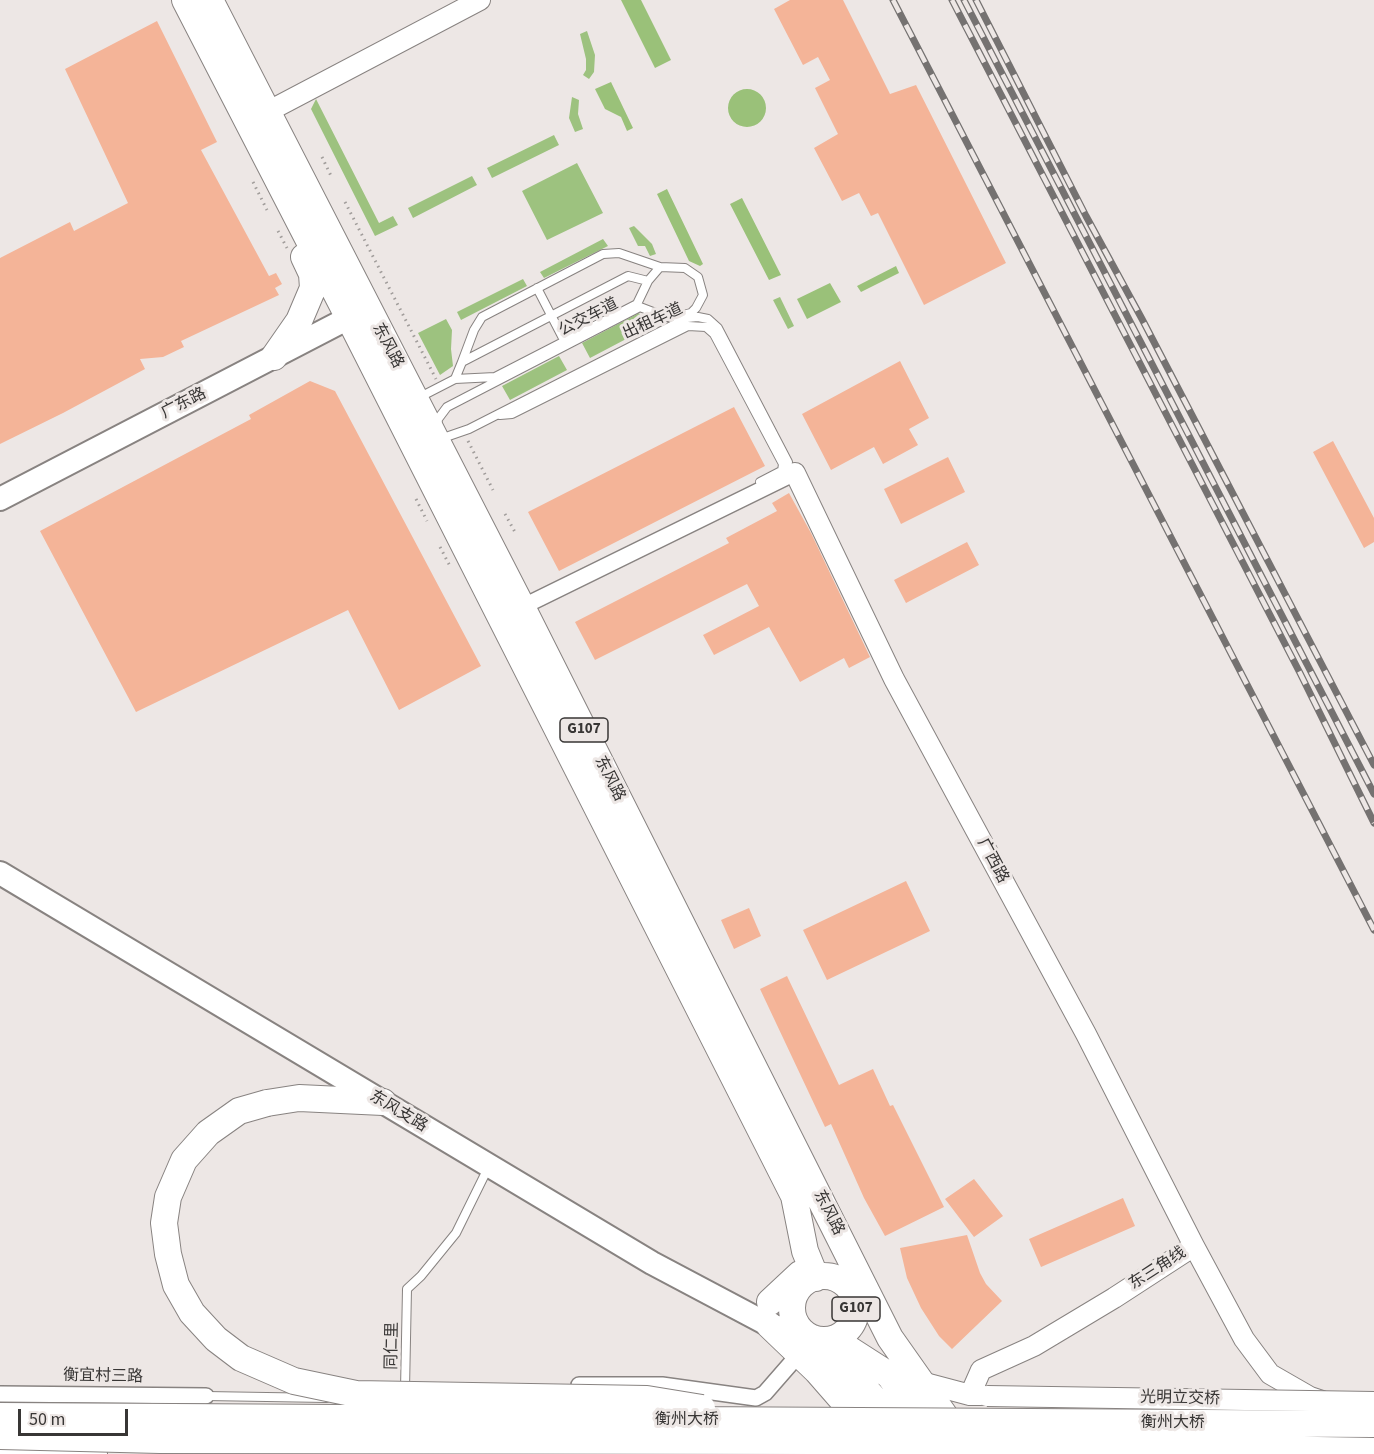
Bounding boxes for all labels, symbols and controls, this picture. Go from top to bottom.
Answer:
street label: 公交车道 [556,295,622,341]
street label: 出租车道 [620,300,686,344]
street label: 东风路 [367,320,407,372]
street label: 广东路 [158,385,210,423]
road number: G107 [560,718,608,742]
street label: 东风路 [590,753,628,805]
street label: 广西路 [972,835,1012,887]
street label: 东风支路 [366,1087,430,1137]
street label: 东风路 [809,1187,847,1239]
street label: 东三角线 [1126,1244,1190,1294]
road number: G107 [832,1297,880,1321]
street label: 同仁里 [383,1322,403,1370]
street label: 衡宜村三路 [63,1367,143,1387]
street label: 光明立交桥 [1140,1389,1220,1409]
scale bar [21,1397,130,1435]
text: 50 m [29,1407,65,1432]
street label: 衡州大桥 [655,1410,719,1430]
street label: 衡州大桥 [1141,1413,1205,1433]

